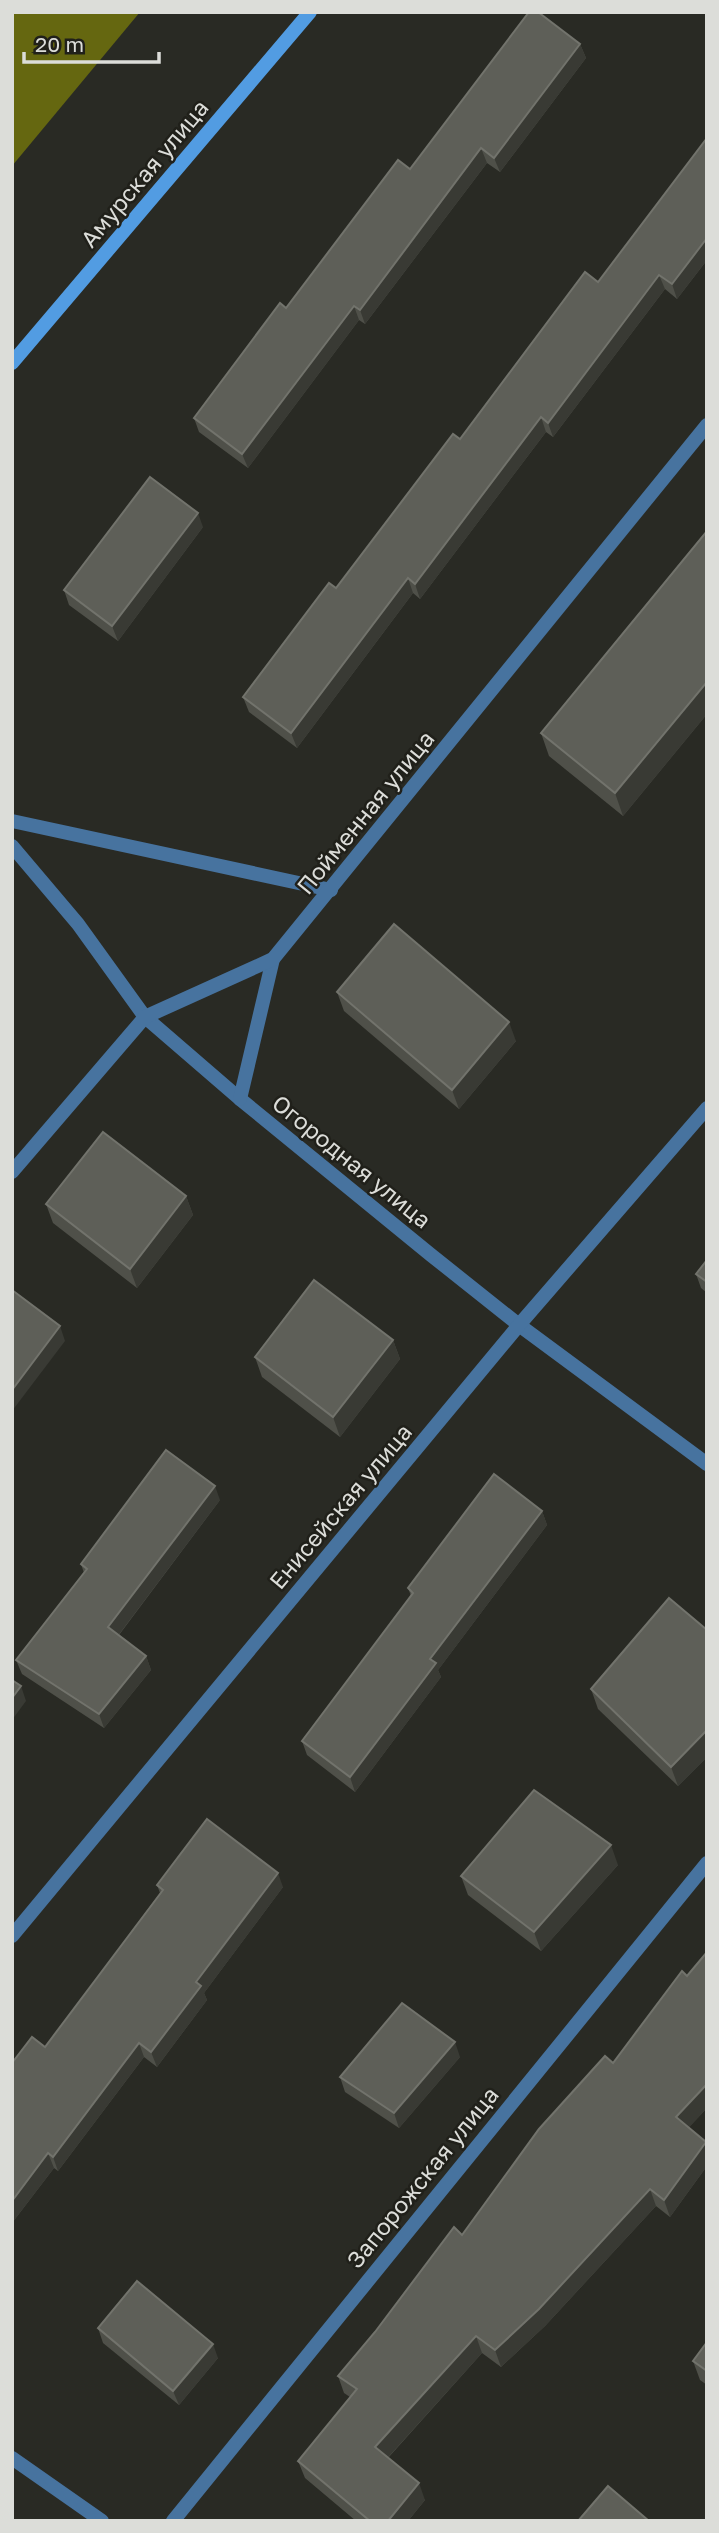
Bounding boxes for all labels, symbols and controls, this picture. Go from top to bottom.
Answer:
scale bar [24,21,159,65]
text: 20 m [35,31,84,57]
street label: Амурская улица [74,94,214,252]
street label: Пойменная улица [290,725,440,899]
street label: Огородная улица [267,1088,437,1234]
street label: Енисейская улица [263,1418,417,1594]
street label: Запорожская улица [340,2081,504,2273]

